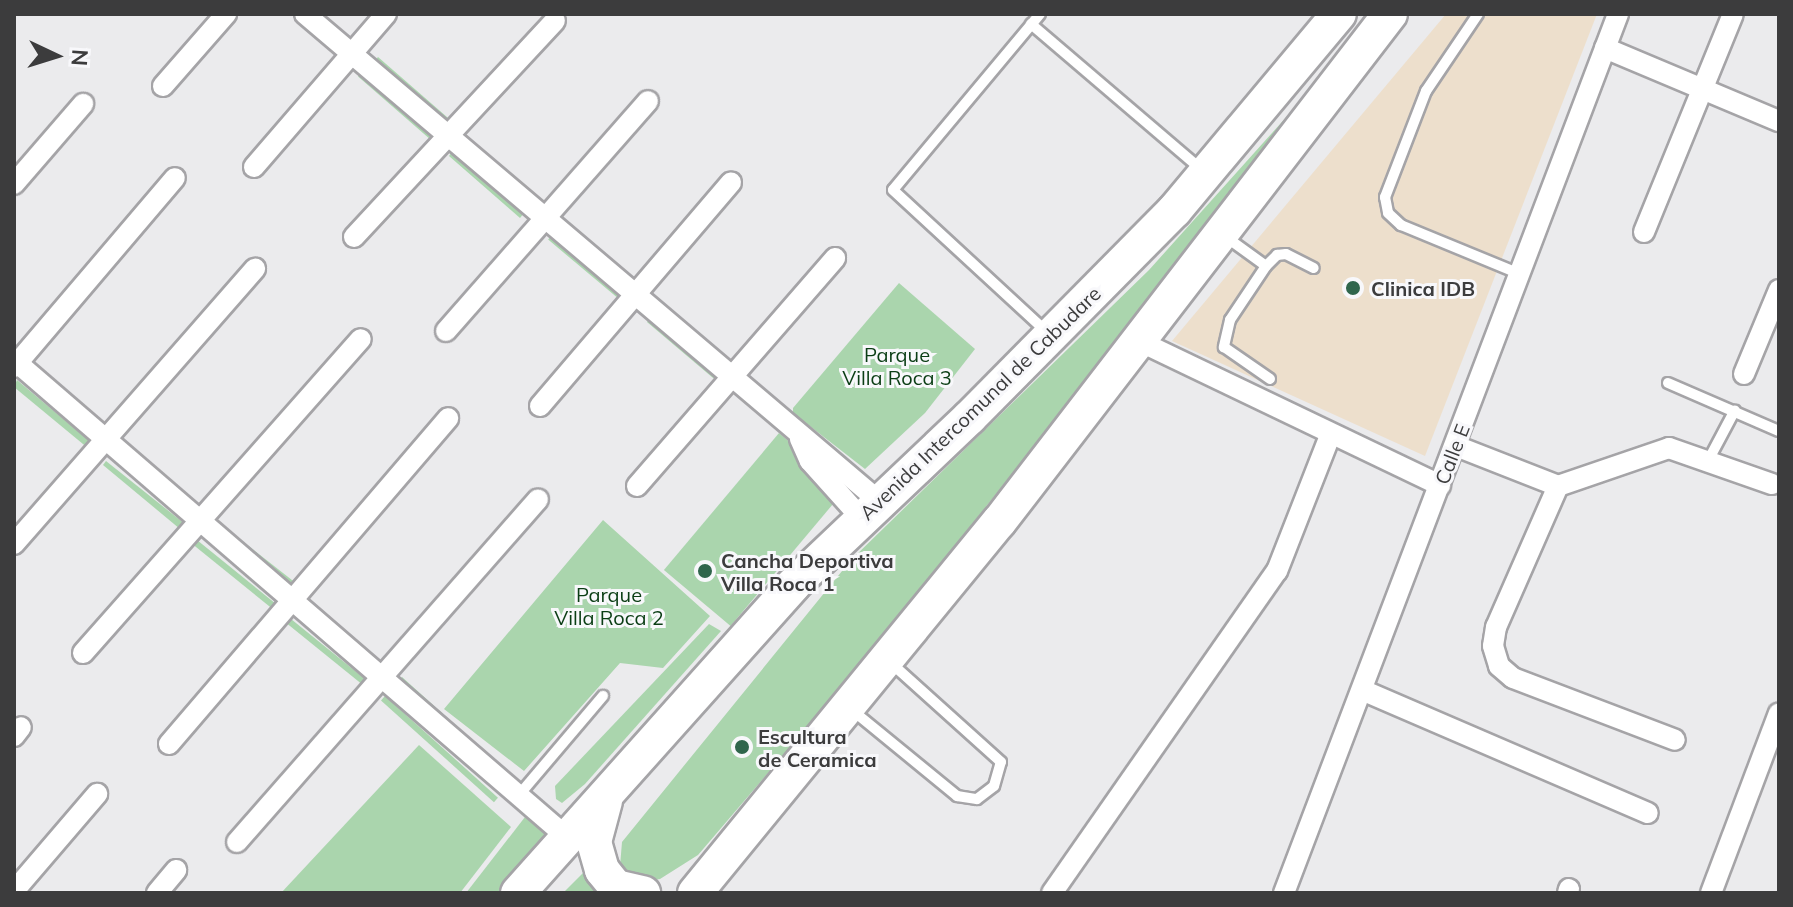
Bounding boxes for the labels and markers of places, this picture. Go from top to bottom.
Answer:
place label: Clinica IDB [1371,276,1475,300]
marker: Clinica IDB [1342,277,1364,299]
place label: Cancha Deportiva Villa Roca 1 [721,548,894,595]
marker: Cancha Deportiva Villa Roca 1 [696,562,714,580]
place label: Escultura de Ceramica [758,724,877,771]
marker: Escultura de Ceramica [733,738,751,756]

